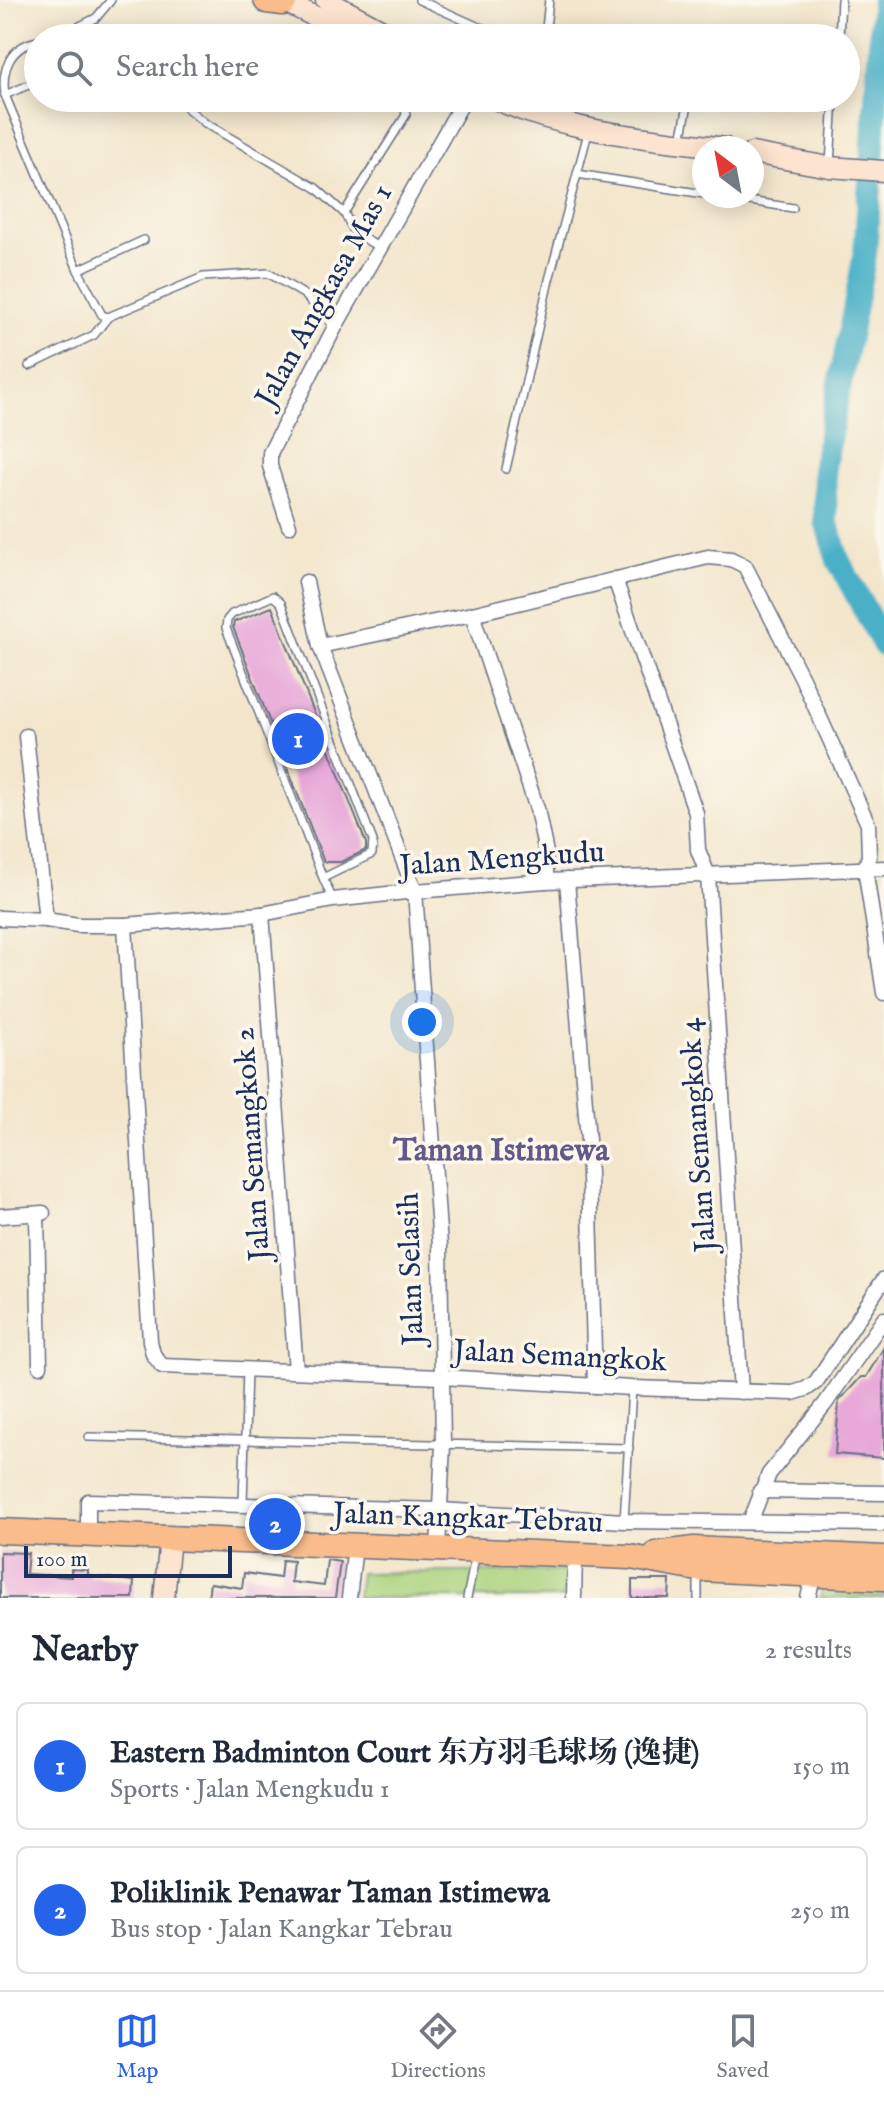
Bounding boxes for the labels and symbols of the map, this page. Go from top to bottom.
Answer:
north arrow [692,136,764,208]
street label: Jalan Angkasa Mas 1 [247,178,402,417]
pin: 1 [272,709,324,769]
street label: Jalan Mengkudu [395,834,606,886]
your location [402,1002,442,1042]
street label: Jalan Semangkok 4 [672,1016,726,1256]
street label: Jalan Semangkok 2 [226,1026,280,1265]
district label: Taman Istimewa [392,1131,610,1172]
street label: Jalan Selasih [390,1192,434,1349]
street label: Jalan Semangkok [449,1332,669,1382]
pin: 2 [249,1494,301,1554]
street label: Jalan Kangkar Tebrau [329,1495,604,1543]
scale bar [24,1542,232,1578]

